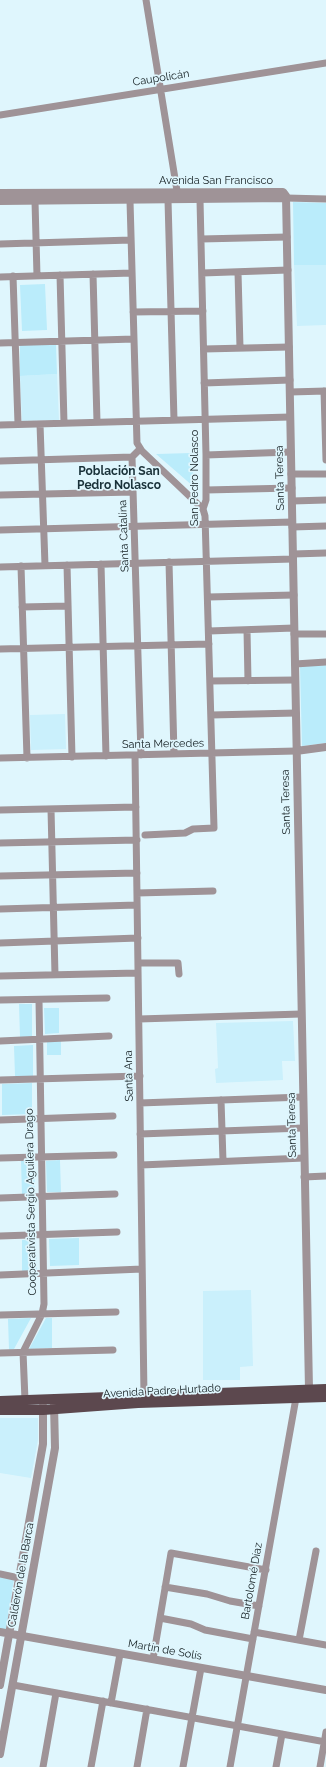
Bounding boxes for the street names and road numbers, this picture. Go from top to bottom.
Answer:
street label: Caupolicán [132,67,190,89]
street label: Avenida San Francisco [159,174,273,188]
street label: San Pedro Nolasco [188,430,202,526]
street label: Santa Teresa [273,445,287,511]
street label: Santa Catalina [116,500,132,572]
street label: Santa Mercedes [122,737,204,751]
street label: Santa Teresa [279,769,293,835]
street label: Santa Ana [122,1050,136,1102]
street label: Santa Teresa [285,1092,299,1158]
street label: Cooperativista Sergio Aguilera Drago [23,1108,39,1296]
street label: Avenida Padre Hurtado [103,1381,221,1401]
street label: Calderón de la Barca [5,1522,37,1628]
street label: Bartolomé Díaz [239,1541,265,1621]
street label: Martín de Solís [127,1637,203,1663]

